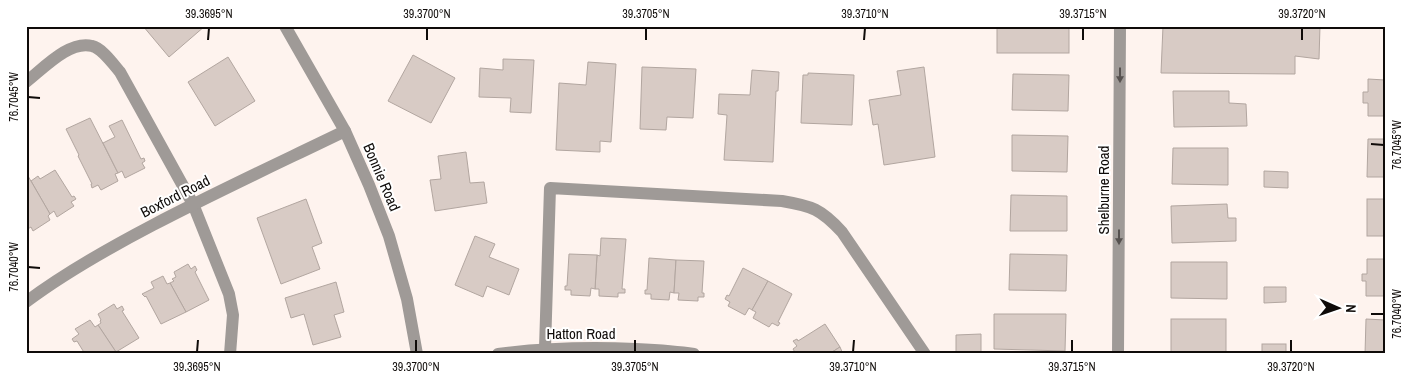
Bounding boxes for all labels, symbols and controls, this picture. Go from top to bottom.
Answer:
text: 39.3695°N [185,6,233,22]
text: 39.3700°N [403,6,451,22]
text: 39.3705°N [622,6,670,22]
text: 39.3710°N [841,6,889,22]
text: 39.3715°N [1059,6,1107,22]
text: 39.3720°N [1278,6,1326,22]
one-way arrow [1116,67,1124,83]
text: 76.7045°W [6,71,22,122]
text: 76.7045°W [1389,119,1405,170]
street label: Bonnie Road [358,140,406,214]
street label: Shelburne Road [1093,146,1114,234]
street label: Boxford Road [137,170,213,222]
one-way arrow [1115,230,1123,246]
text: 76.7040°W [6,241,22,292]
north arrow [1314,282,1364,332]
text: 76.7040°W [1389,288,1405,339]
text: N [1342,304,1360,313]
street label: Hatton Road [546,323,616,344]
text: 39.3695°N [173,359,221,375]
text: 39.3700°N [392,359,440,375]
text: 39.3705°N [611,359,659,375]
text: 39.3710°N [829,359,877,375]
text: 39.3715°N [1048,359,1096,375]
text: 39.3720°N [1267,359,1315,375]

